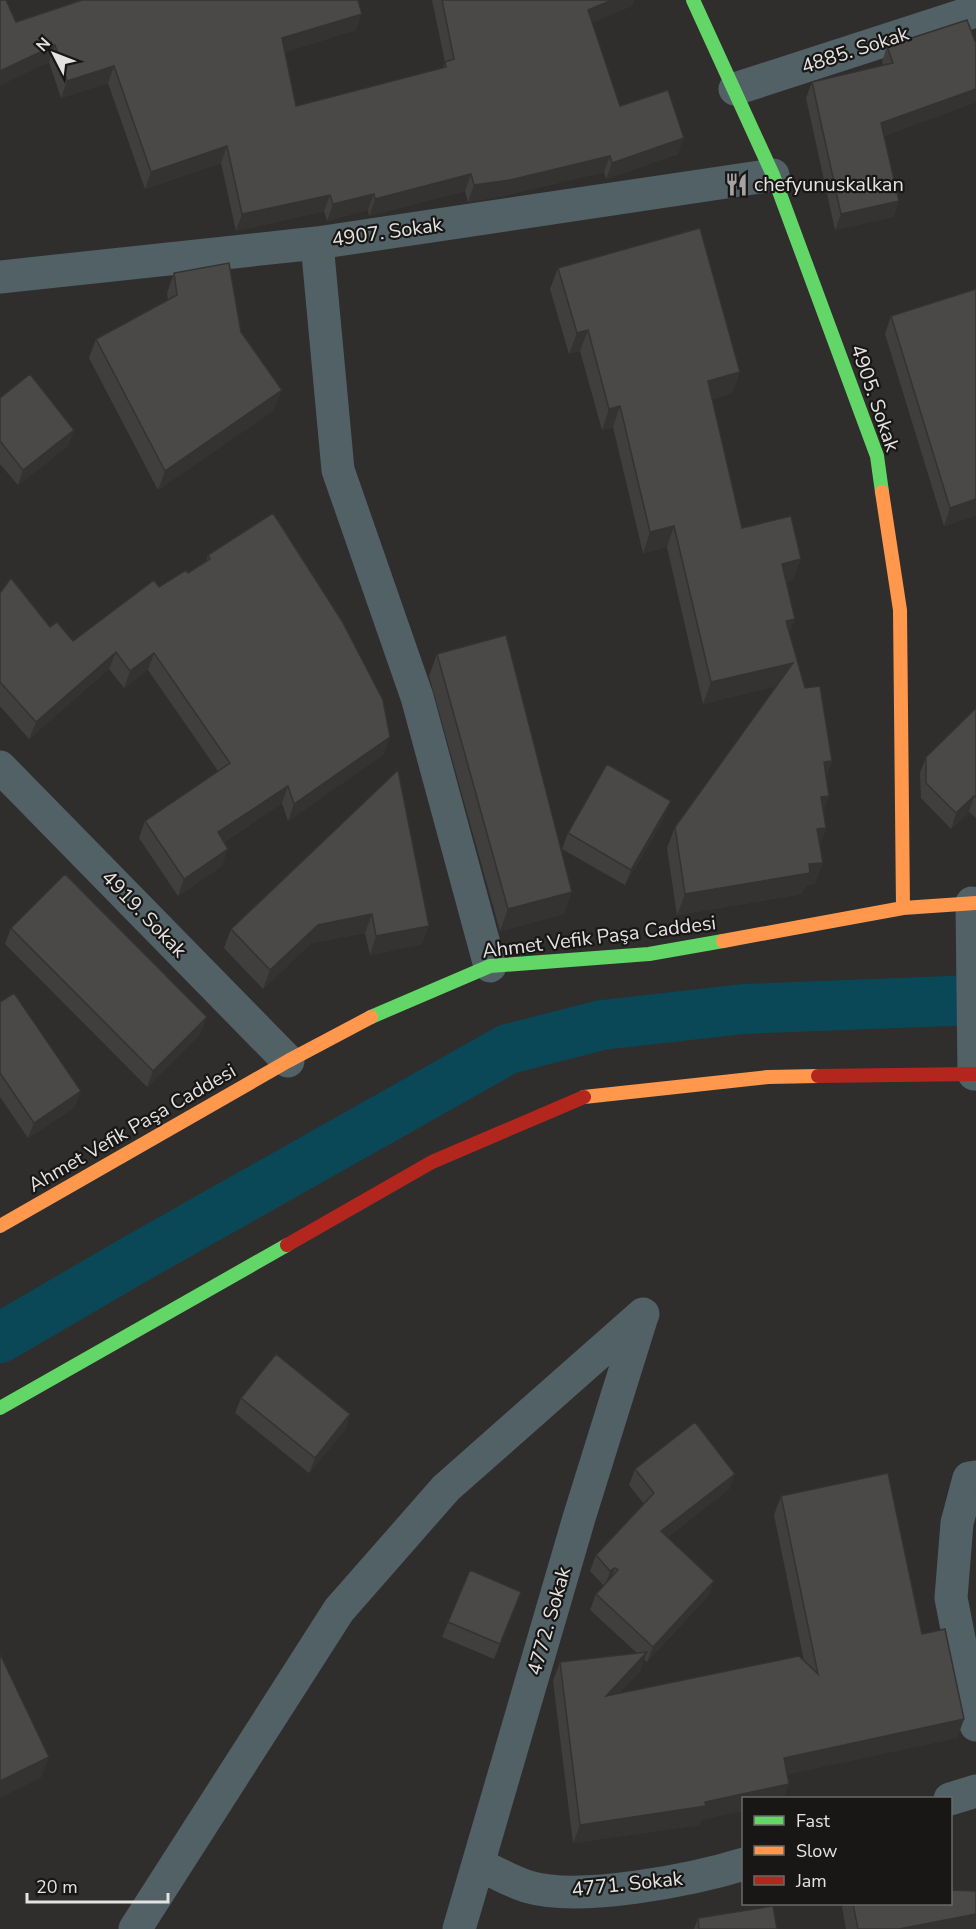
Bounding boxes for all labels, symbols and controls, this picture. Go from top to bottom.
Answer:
street label: 4885. Sokak [798,20,913,80]
north arrow [24,24,84,84]
text: N [31,33,56,56]
restaurant icon: chefyunuskalkan [723,171,749,197]
place label: chefyunuskalkan [754,171,904,198]
street label: 4907. Sokak [330,211,445,253]
street label: 4905. Sokak [844,341,906,456]
street label: 4919. Sokak [96,864,193,964]
street label: Ahmet Vefik Paşa Caddesi [480,909,718,965]
street label: Ahmet Vefik Paşa Caddesi [23,1057,241,1199]
street label: 4772. Sokak [521,1563,578,1678]
legend [742,1797,952,1905]
text: Fast [796,1809,831,1833]
text: Slow [796,1839,837,1863]
street label: 4771. Sokak [570,1865,685,1903]
scale bar [27,1866,168,1904]
text: Jam [795,1869,827,1893]
text: 20 m [36,1875,78,1899]

